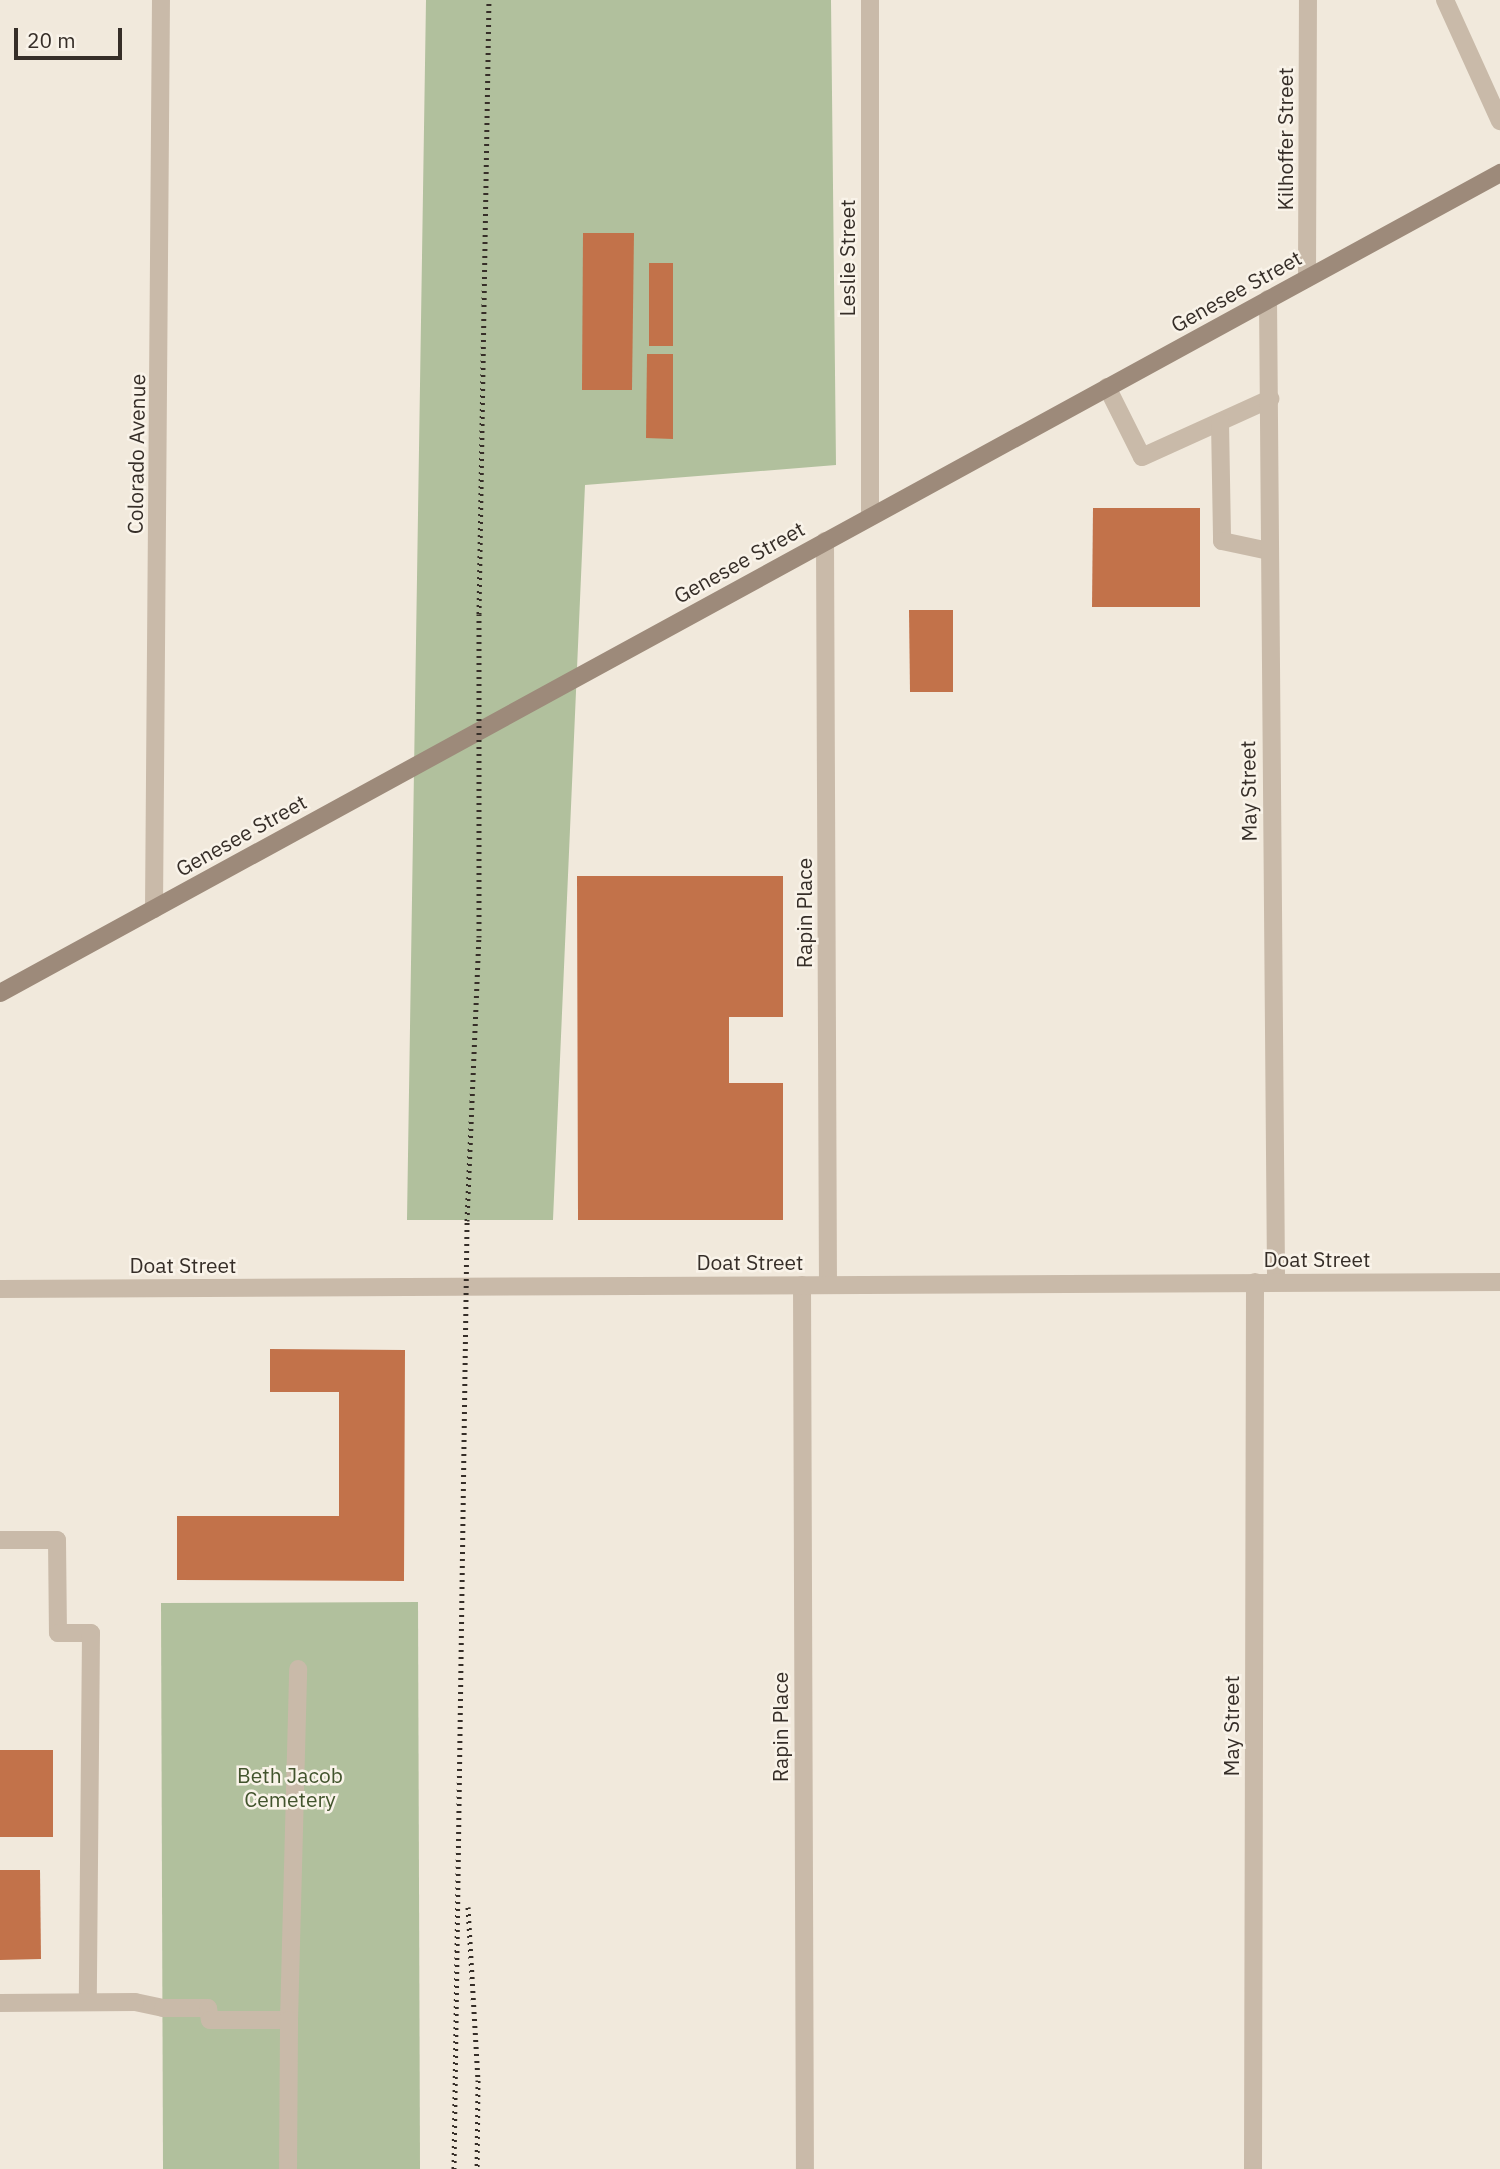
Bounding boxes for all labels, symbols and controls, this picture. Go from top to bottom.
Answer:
scale bar [18,14,126,58]
text: 20 m [27,26,76,54]
street label: Kilhoffer Street [1272,67,1298,211]
street label: Leslie Street [834,199,860,317]
street label: Genesee Street [1166,245,1306,337]
street label: Colorado Avenue [122,374,150,534]
street label: Genesee Street [669,516,809,608]
street label: May Street [1235,740,1261,842]
street label: Genesee Street [171,789,311,881]
street label: Rapin Place [791,858,817,968]
street label: Doat Street [1264,1246,1370,1272]
street label: Doat Street [697,1249,803,1275]
street label: Doat Street [130,1252,236,1278]
street label: Rapin Place [767,1672,793,1782]
street label: May Street [1218,1675,1244,1777]
park label: Beth Jacob Cemetery [237,1762,343,1812]

